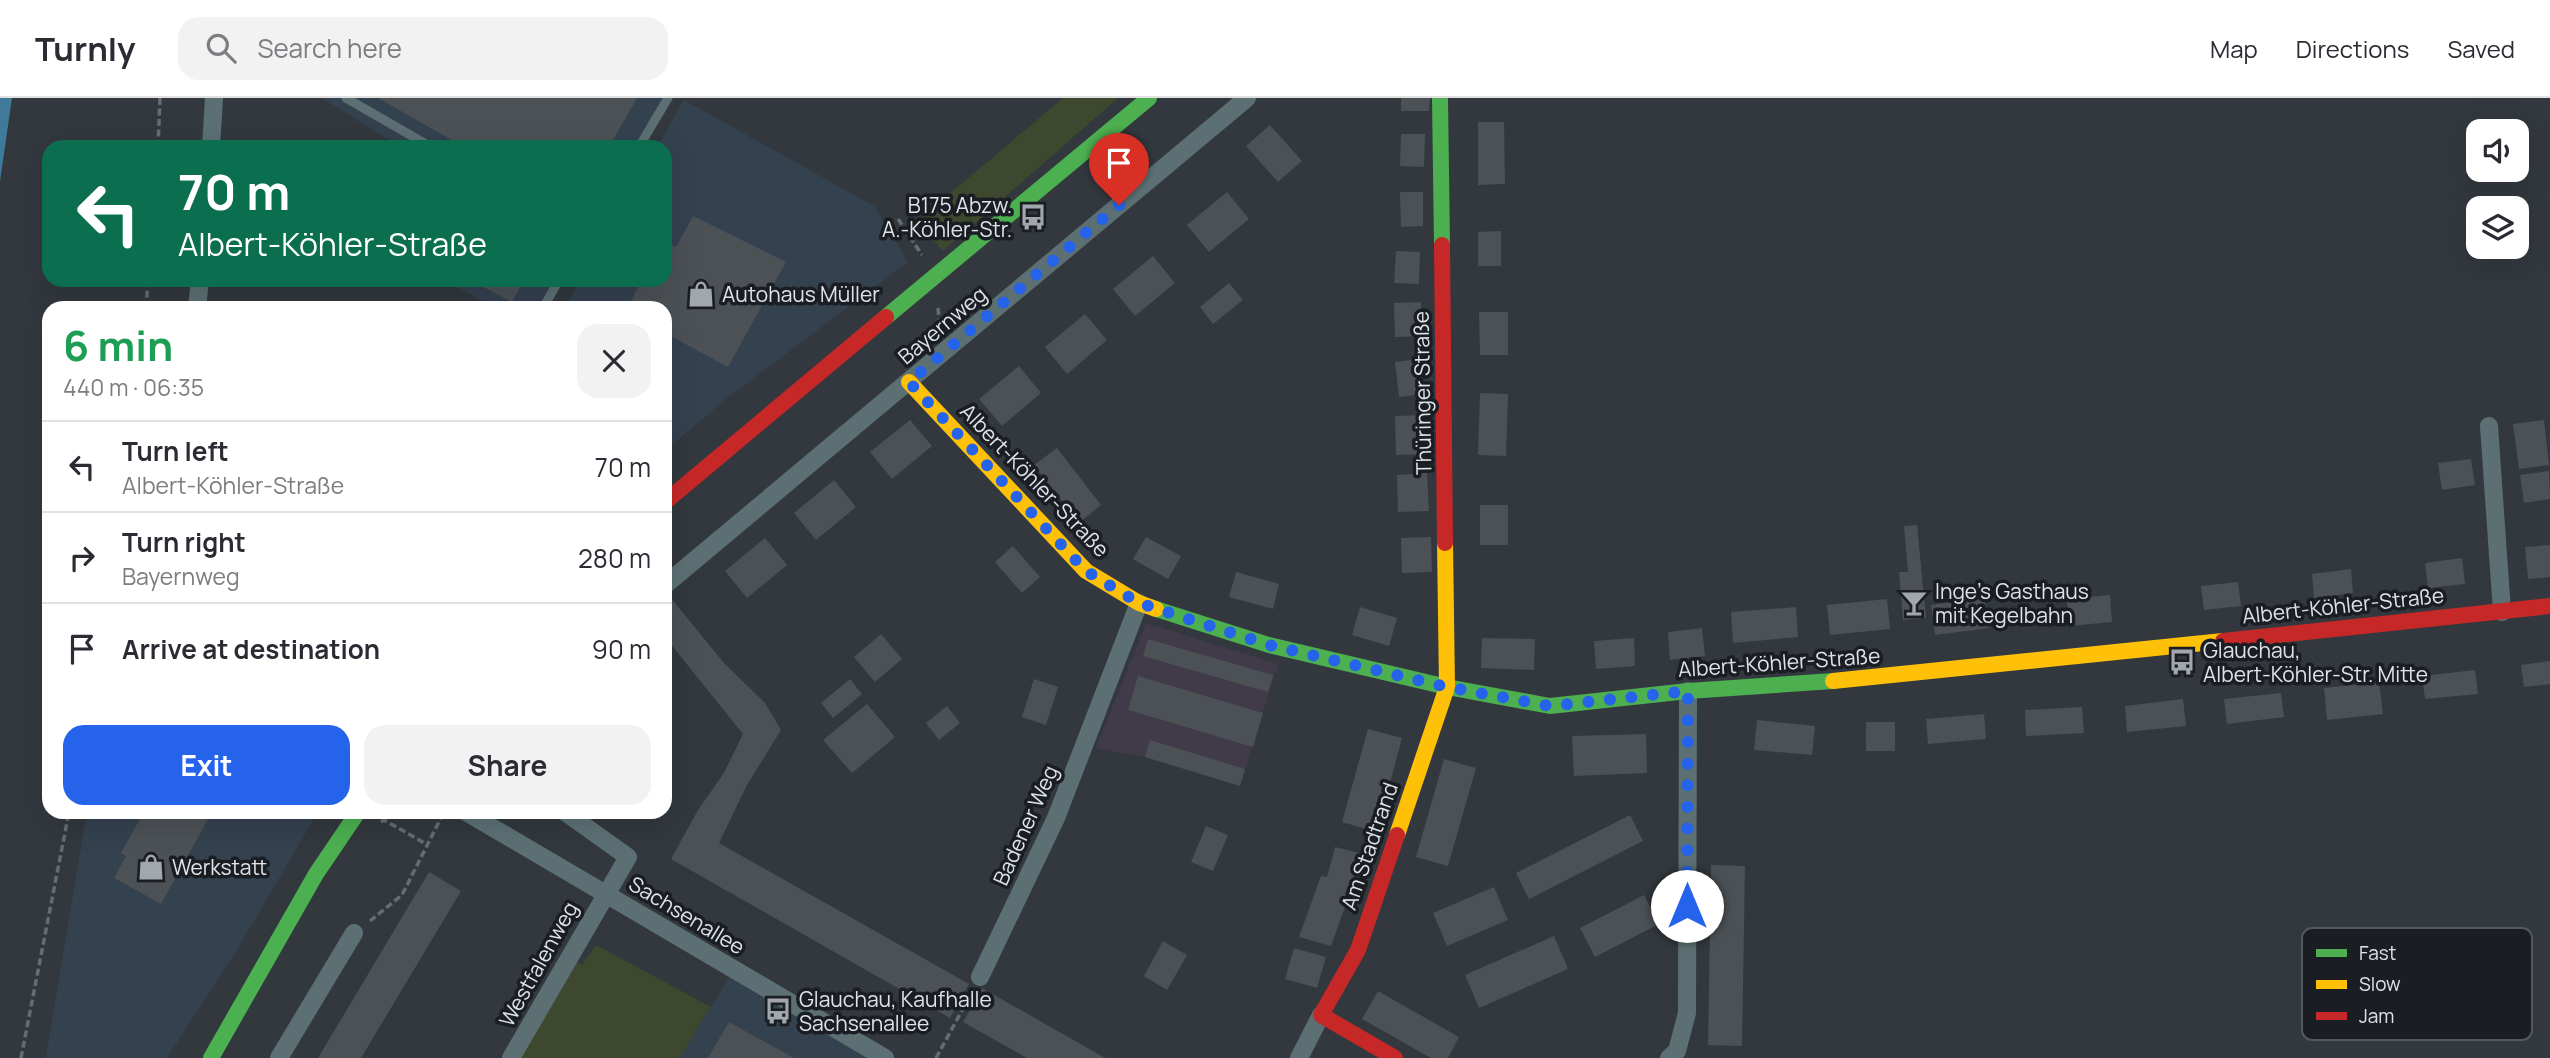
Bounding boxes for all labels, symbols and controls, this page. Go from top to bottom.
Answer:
search box [178,17,668,80]
text: Turnly [35,26,136,71]
icon: search [202,29,240,67]
text: Search here [258,30,402,66]
text: Map [2210,32,2258,65]
text: Directions [2296,32,2409,65]
text: Saved [2447,32,2515,65]
map controls [2466,119,2529,259]
button: sound [2466,119,2529,182]
pin [1089,133,1149,205]
icon: arrive [1100,144,1138,182]
text: 70 m [178,158,290,225]
icon: left [63,168,154,259]
place label: B175 Abzw. A.-Köhler-Str. [882,191,1012,243]
button: layers [2466,196,2529,259]
bus stop icon: B175 Abzw. A.-Köhler-Str. [1018,202,1048,232]
text: Albert-Köhler-Straße [178,222,487,266]
shop icon: Autohaus Müller [686,279,716,309]
place label: Autohaus Müller [722,280,880,308]
street label: Bayernweg [892,280,992,370]
street label: Thüringer Straße [1407,311,1437,475]
text: 6 min [63,316,173,374]
button: close [577,324,651,398]
text: 440 m · 06:35 [63,371,204,403]
street label: Albert-Köhler-Straße [954,397,1116,563]
text: Turn left [122,433,229,469]
icon: left [63,448,101,486]
text: 70 m [595,449,651,485]
text: Albert-Köhler-Straße [122,469,344,501]
text: Turn right [122,524,246,560]
icon: right [63,539,101,577]
text: 280 m [578,540,651,576]
text: Bayernweg [122,560,240,592]
place label: Inge's Gasthaus mit Kegelbahn [1935,577,2089,629]
street label: Albert-Köhler-Straße [2241,580,2445,630]
bar icon: Inge's Gasthaus mit Kegelbahn [1899,588,1929,618]
icon: arrive [63,630,101,668]
text: Arrive at destination [122,631,380,667]
text: 90 m [592,631,651,667]
place label: Glauchau, Albert-Köhler-Str. Mitte [2203,636,2428,688]
street label: Albert-Köhler-Straße [1677,641,1881,683]
bus stop icon: Glauchau, Albert-Köhler-Str. Mitte [2167,647,2197,677]
button: Exit [63,725,350,805]
button: Share [364,725,651,805]
street label: Badener Weg [986,761,1064,889]
street label: Am Stadtrand [1334,779,1404,913]
shop icon: Werkstatt [136,852,166,882]
place label: Werkstatt [172,853,267,881]
street label: Sachsenallee [624,869,750,961]
position arrow [1650,869,1724,943]
street label: Westfalenweg [492,897,584,1031]
legend [2302,928,2532,1040]
text: Fast [2359,940,2396,966]
text: Slow [2359,971,2401,997]
place label: Glauchau, Kaufhalle Sachsenallee [799,985,992,1037]
bus stop icon: Glauchau, Kaufhalle Sachsenallee [763,996,793,1026]
text: Jam [2359,1003,2394,1029]

